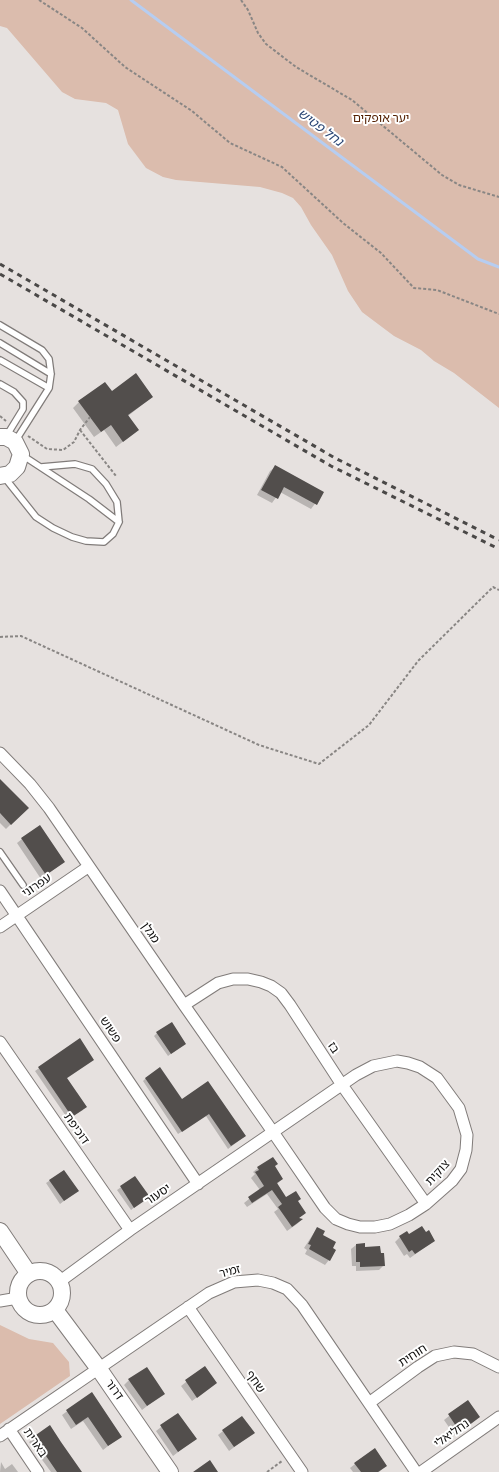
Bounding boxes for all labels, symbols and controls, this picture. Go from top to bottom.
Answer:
water label: נחל פטיש [294,106,346,150]
park label: יער אופקים [353,112,409,126]
street label: עפרוני [20,871,54,901]
street label: מגלן [138,920,162,946]
street label: פשוש [96,1014,124,1046]
street label: בז [324,1040,342,1056]
street label: דוכיפת [60,1111,92,1147]
street label: צוקית [423,1157,453,1189]
street label: יסעור [142,1181,174,1209]
street label: זמיר [218,1262,242,1282]
street label: חוחית [396,1342,430,1370]
street label: שחף [242,1368,268,1396]
street label: דרור [102,1377,126,1403]
street label: נחליאלי [432,1417,472,1451]
street label: בארית [20,1426,50,1460]

